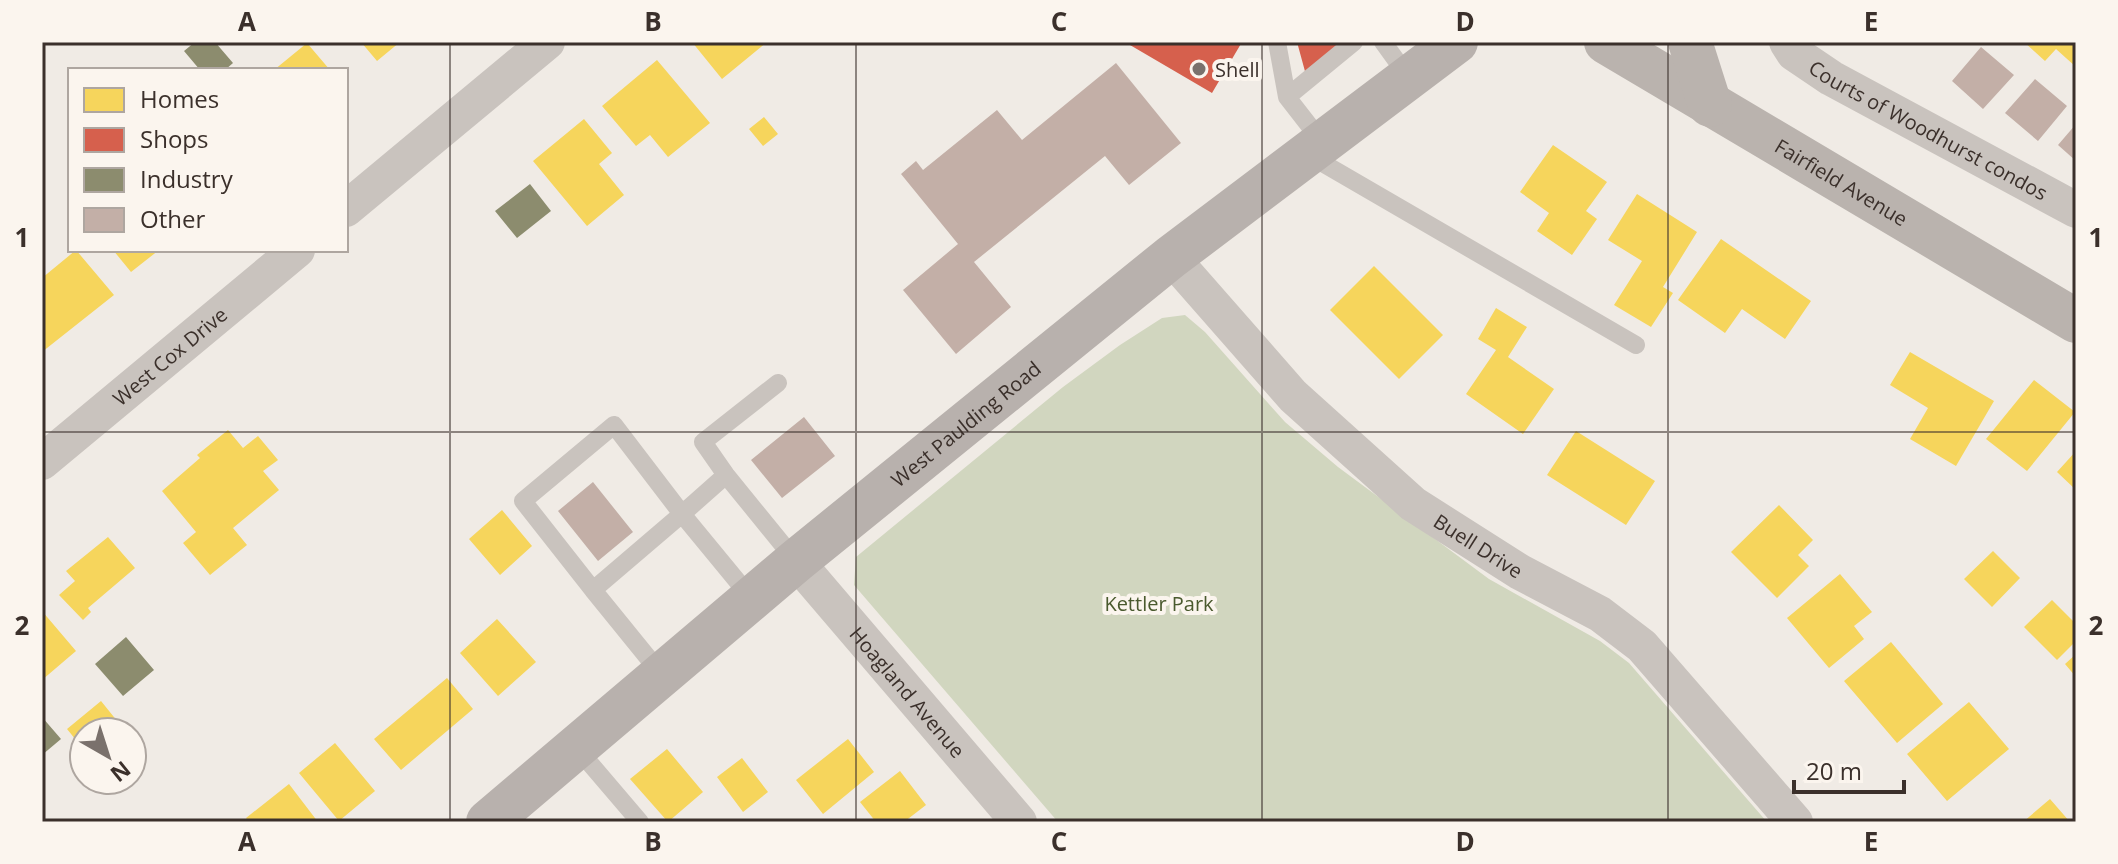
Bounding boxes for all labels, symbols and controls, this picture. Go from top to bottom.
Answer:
text: A [238,3,256,39]
text: B [644,3,662,39]
text: C [1051,3,1067,39]
text: D [1455,3,1475,39]
text: E [1864,3,1878,39]
street label: Courts of Woodhurst condos [1804,54,2052,206]
place label: Shell [1215,56,1260,83]
marker: Shell [1190,60,1208,78]
legend [68,68,348,252]
text: Homes [140,82,219,115]
text: Shops [140,122,208,155]
street label: Fairfield Avenue [1770,132,1913,232]
text: Industry [140,162,234,195]
text: Other [140,202,205,235]
text: 1 [15,219,29,255]
text: 1 [2089,219,2103,255]
street label: West Cox Drive [107,300,232,411]
street label: West Paulding Road [885,355,1046,492]
street label: Buell Drive [1429,507,1528,584]
park label: Kettler Park [1104,590,1214,617]
text: 2 [15,607,30,643]
text: 2 [2089,607,2104,643]
street label: Hoagland Avenue [844,621,971,763]
north arrow [68,716,148,796]
scale bar [1794,744,1904,794]
text: 20 m [1806,754,1862,787]
text: N [105,755,138,790]
text: A [238,823,256,859]
text: B [644,823,662,859]
text: C [1051,823,1067,859]
text: D [1455,823,1475,859]
text: E [1864,823,1878,859]

